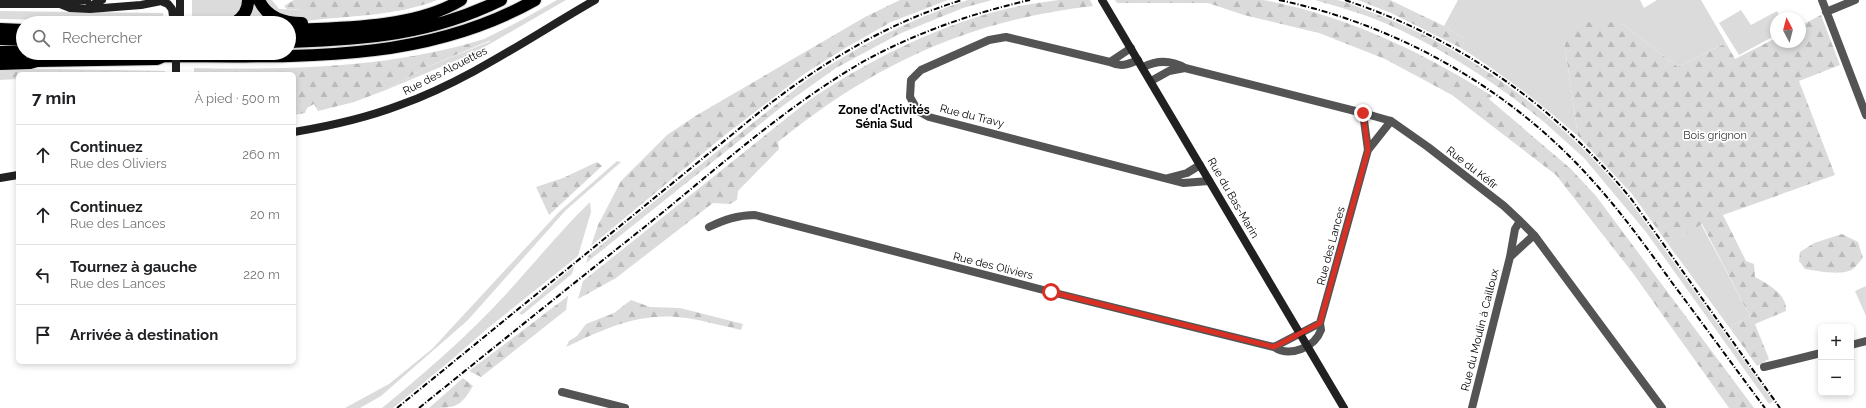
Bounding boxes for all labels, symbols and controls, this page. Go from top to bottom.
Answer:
north arrow [1770,12,1806,48]
search box [16,16,296,60]
icon: search [30,27,52,49]
text: Rechercher [62,29,142,47]
street label: Rue des Alouettes [401,44,489,98]
text: 7 min [32,88,76,108]
text: À pied · 500 m [194,91,280,106]
street label: Rue du Travy [938,102,1006,130]
district label: Zone d'Activités Sénia Sud [838,103,930,131]
route end [1354,104,1372,122]
park label: Bois grignon [1683,129,1747,142]
text: Continuez [70,138,143,156]
icon: ahead [32,144,54,166]
street label: Rue du Kéfir [1444,144,1500,192]
text: 260 m [242,147,280,162]
text: Rue des Oliviers [70,156,167,171]
street label: Rue du Bas-Marin [1205,156,1261,240]
text: Continuez [70,198,143,216]
icon: ahead [32,204,54,226]
street label: Rue des Lances [1314,205,1348,287]
text: 20 m [250,207,280,222]
text: Rue des Lances [70,216,166,231]
street label: Rue des Oliviers [952,250,1034,282]
text: Tournez à gauche [70,258,197,276]
icon: left [32,264,54,286]
text: 220 m [243,267,280,282]
street label: Rue du Moulin à Cailloux [1458,267,1502,393]
text: Rue des Lances [70,276,166,291]
route start [1042,283,1060,301]
icon: arrive [32,324,54,346]
map controls [1818,324,1854,396]
button: + [1818,324,1854,360]
text: Arrivée à destination [70,326,218,344]
button: − [1818,360,1854,396]

